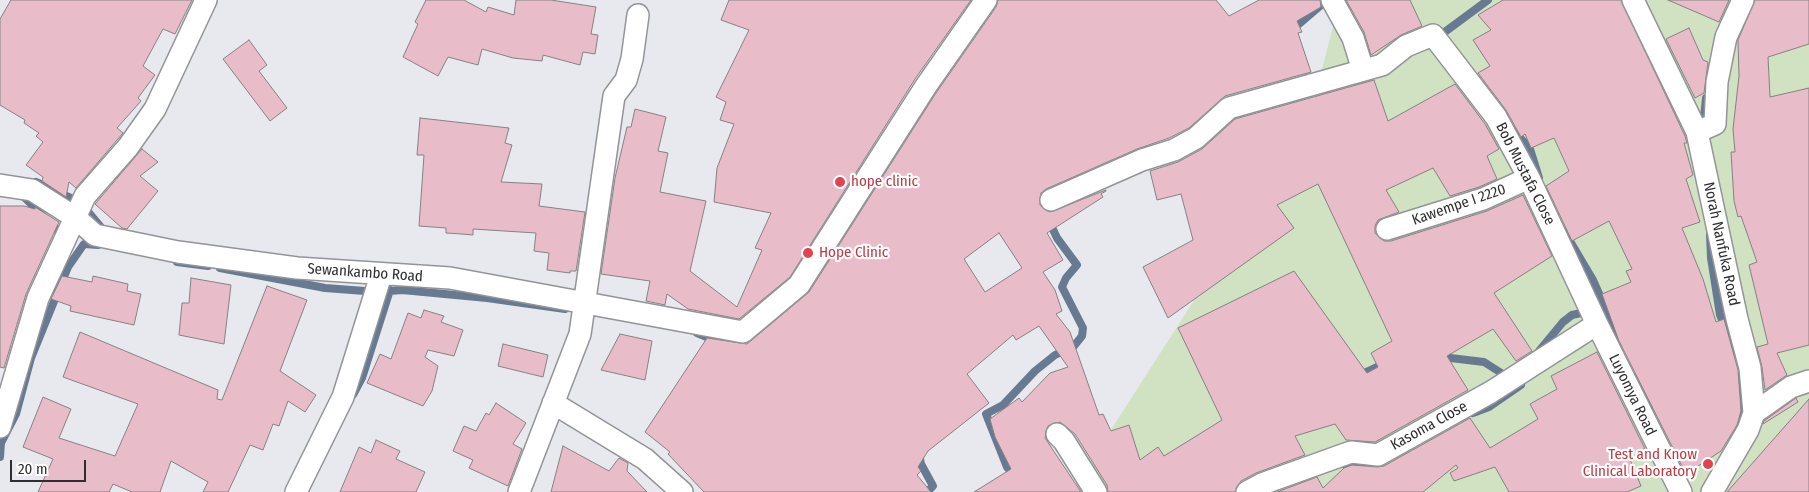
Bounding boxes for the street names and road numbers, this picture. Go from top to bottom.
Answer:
street label: Bob Mustafa Close [1491,120,1559,228]
street label: Norah Nanfuka Road [1699,180,1743,308]
street label: Kawempe I 2220 [1410,181,1508,229]
street label: Sewankambo Road [307,260,423,286]
street label: Luyomya Road [1604,351,1660,439]
street label: Kasoma Close [1388,398,1470,454]

